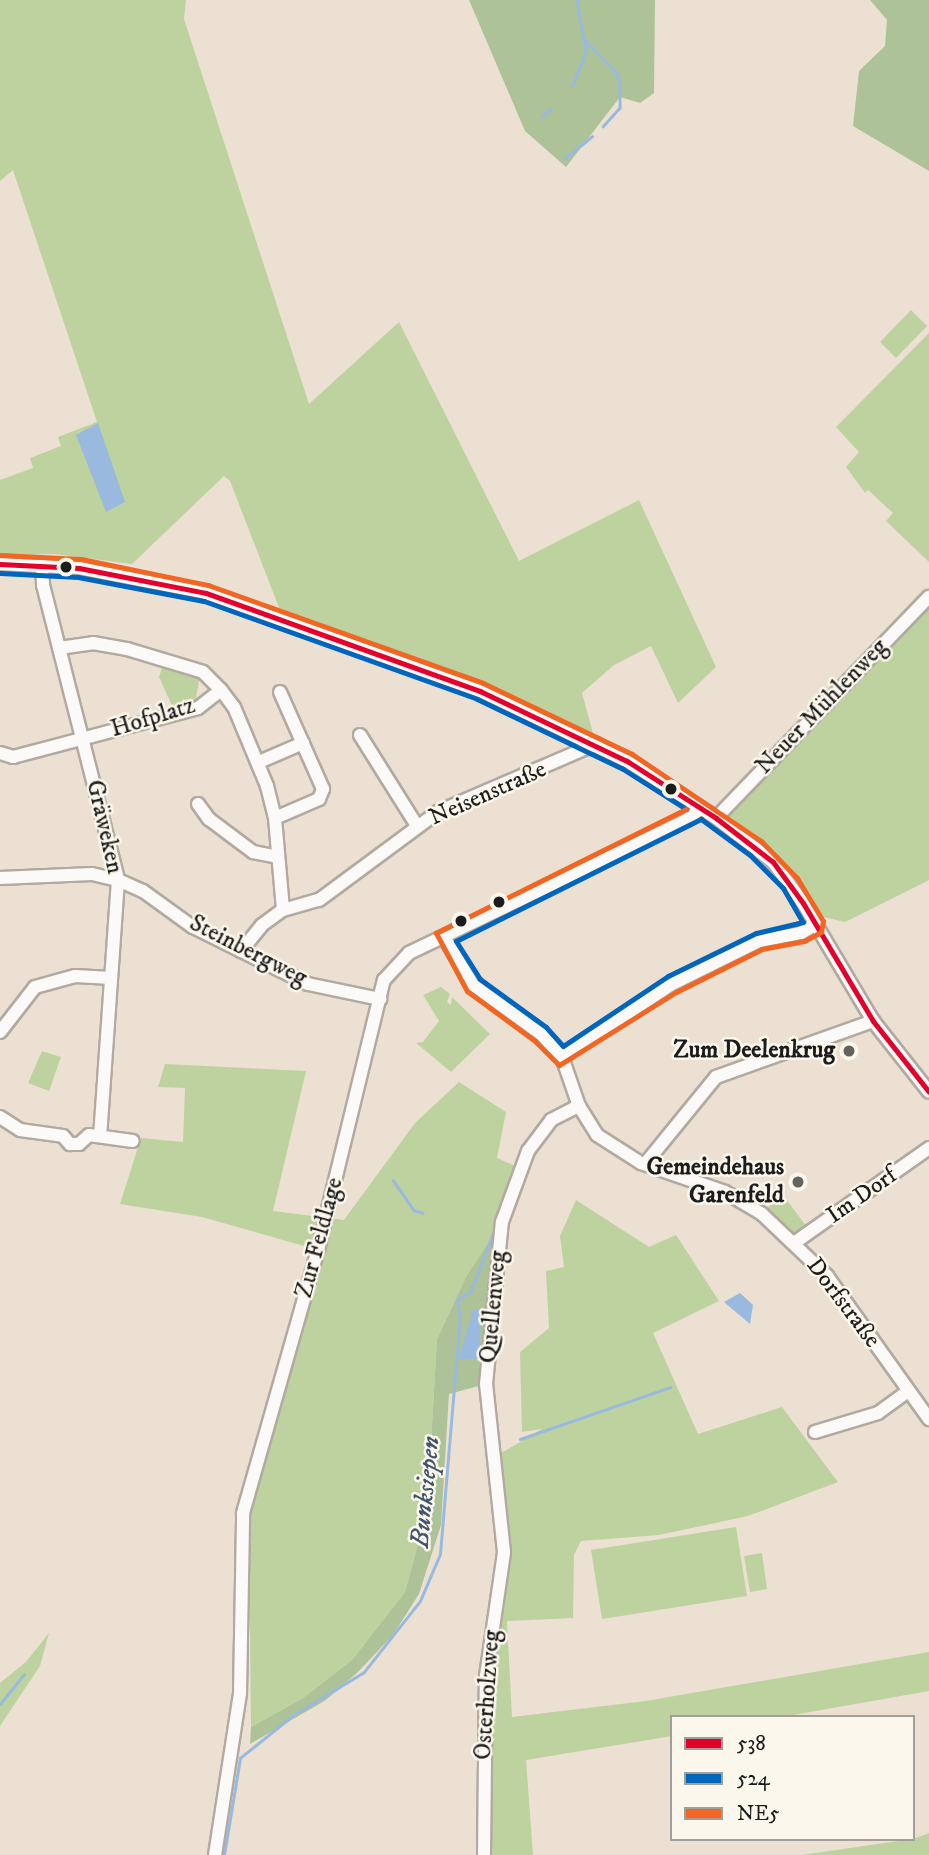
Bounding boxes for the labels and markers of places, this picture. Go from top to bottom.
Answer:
unlabelled marker [59,560,73,574]
unlabelled marker [664,782,678,796]
unlabelled marker [492,895,506,909]
unlabelled marker [454,914,468,928]
place label: Zum Deelenkrug [673,1037,835,1065]
marker: Zum Deelenkrug [841,1043,857,1059]
place label: Gemeindehaus Garenfeld [646,1154,784,1210]
marker: Gemeindehaus Garenfeld [790,1174,806,1190]

